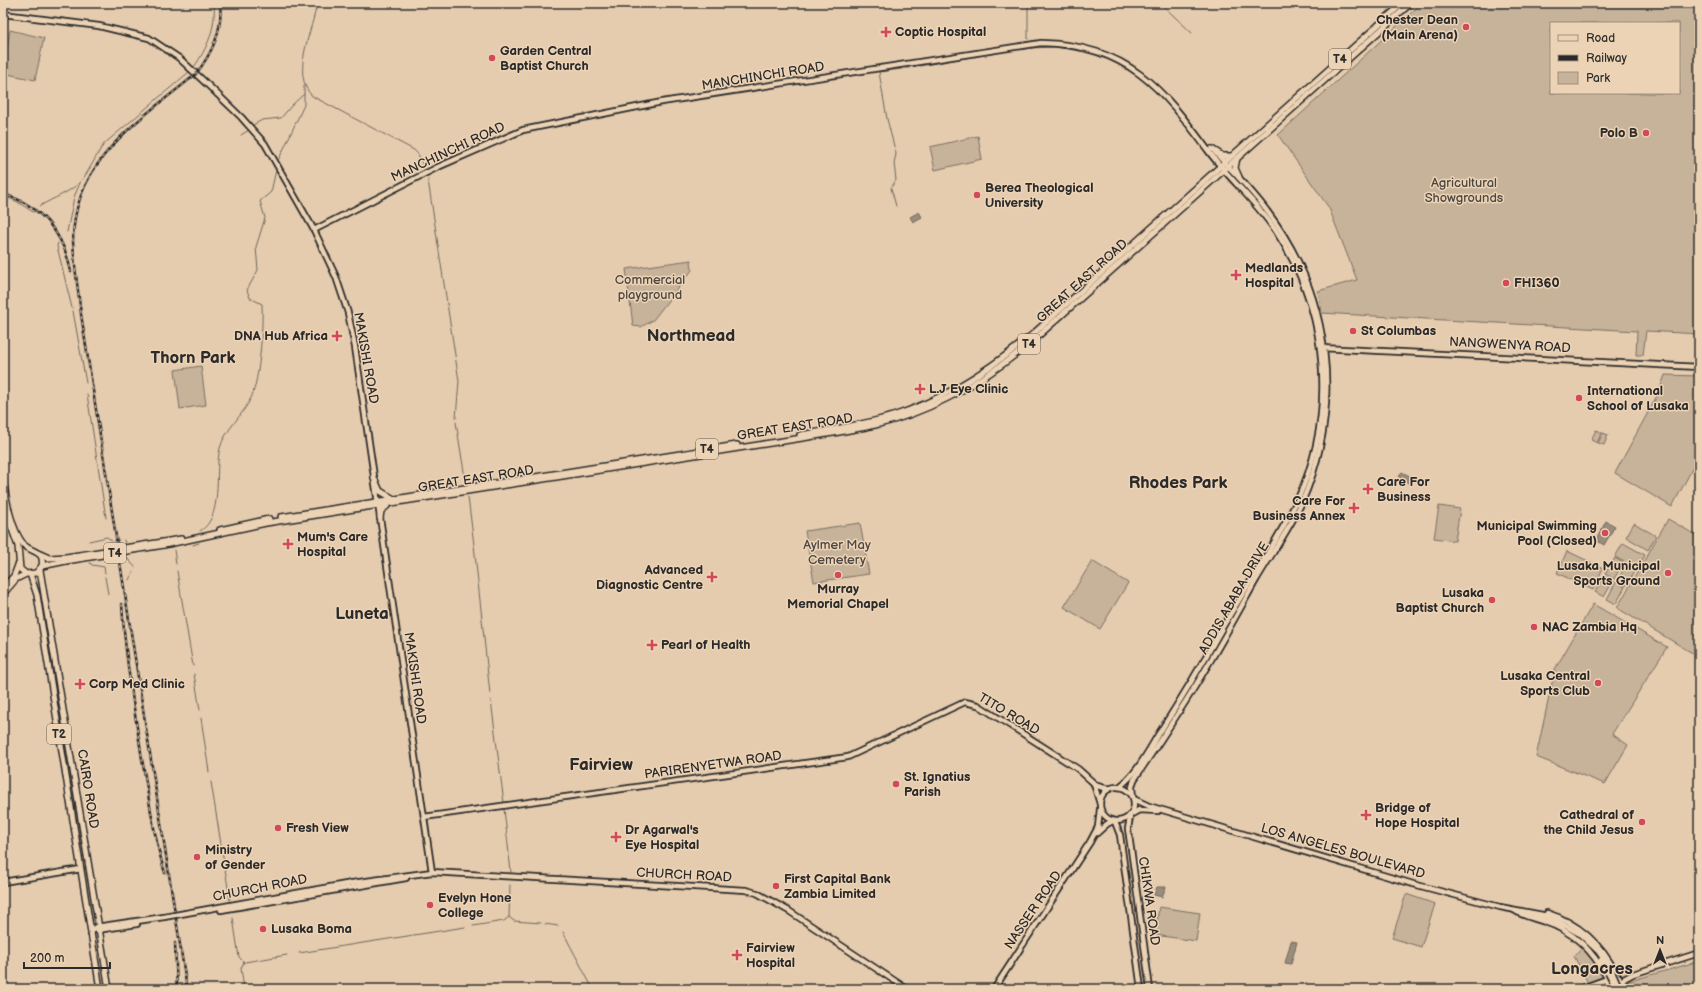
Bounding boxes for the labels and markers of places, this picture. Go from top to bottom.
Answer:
place label: Chester Dean (Main Arena) [1376,12,1458,43]
marker: Chester Dean (Main Arena) [1461,22,1471,32]
place label: Coptic Hospital [895,24,986,40]
marker: Coptic Hospital [880,26,892,38]
place label: Garden Central Baptist Church [500,43,592,74]
marker: Garden Central Baptist Church [487,53,497,63]
place label: Polo B [1600,125,1638,141]
marker: Polo B [1641,128,1651,138]
place label: Berea Theological University [985,180,1093,211]
marker: Berea Theological University [972,190,982,200]
place label: Medlands Hospital [1245,260,1303,291]
marker: Medlands Hospital [1230,269,1242,281]
place label: FHI360 [1514,275,1559,291]
marker: FHI360 [1501,278,1511,288]
place label: St Columbas [1361,323,1436,339]
marker: St Columbas [1348,326,1358,336]
place label: DNA Hub Africa [234,328,328,344]
marker: DNA Hub Africa [331,330,343,342]
place label: L.J Eye Clinic [929,381,1008,397]
marker: L.J Eye Clinic [914,383,926,395]
place label: International School of Lusaka [1587,383,1689,414]
marker: International School of Lusaka [1574,393,1584,403]
place label: Care For Business [1377,474,1431,505]
marker: Care For Business [1362,483,1374,495]
place label: Care For Business Annex [1253,493,1346,524]
marker: Care For Business Annex [1348,502,1360,514]
place label: Municipal Swimming Pool (Closed) [1476,518,1597,549]
marker: Municipal Swimming Pool (Closed) [1600,528,1610,538]
place label: Mum's Care Hospital [297,529,368,560]
marker: Mum's Care Hospital [282,538,294,550]
place label: Lusaka Municipal Sports Ground [1557,558,1660,589]
place label: Advanced Diagnostic Centre [596,562,704,593]
marker: Lusaka Municipal Sports Ground [1663,568,1673,578]
marker: Murray Memorial Chapel [833,570,843,580]
marker: Advanced Diagnostic Centre [706,571,718,583]
place label: Murray Memorial Chapel [787,581,889,612]
place label: Lusaka Baptist Church [1395,585,1484,616]
marker: Lusaka Baptist Church [1487,595,1497,605]
place label: NAC Zambia Hq [1542,619,1637,635]
marker: NAC Zambia Hq [1529,622,1539,632]
place label: Pearl of Health [661,637,750,653]
marker: Pearl of Health [646,639,658,651]
place label: Lusaka Central Sports Club [1500,668,1590,699]
place label: Corp Med Clinic [89,676,185,692]
marker: Corp Med Clinic [74,678,86,690]
marker: Lusaka Central Sports Club [1593,678,1603,688]
place label: St. Ignatius Parish [904,769,970,800]
marker: St. Ignatius Parish [891,779,901,789]
place label: Bridge of Hope Hospital [1375,800,1459,831]
place label: Cathedral of the Child Jesus [1543,807,1635,838]
marker: Bridge of Hope Hospital [1360,809,1372,821]
marker: Cathedral of the Child Jesus [1637,817,1647,827]
place label: Fresh View [286,820,349,836]
place label: Dr Agarwal's Eye Hospital [625,822,699,853]
marker: Fresh View [273,823,283,833]
marker: Dr Agarwal's Eye Hospital [610,831,622,843]
place label: Ministry of Gender [205,842,266,873]
marker: Ministry of Gender [192,852,202,862]
place label: First Capital Bank Zambia Limited [784,871,891,902]
marker: First Capital Bank Zambia Limited [771,881,781,891]
place label: Evelyn Hone College [438,890,512,921]
marker: Evelyn Hone College [425,900,435,910]
place label: Lusaka Boma [271,921,352,937]
marker: Lusaka Boma [258,924,268,934]
place label: Fairview Hospital [746,940,795,971]
marker: Fairview Hospital [731,949,743,961]

